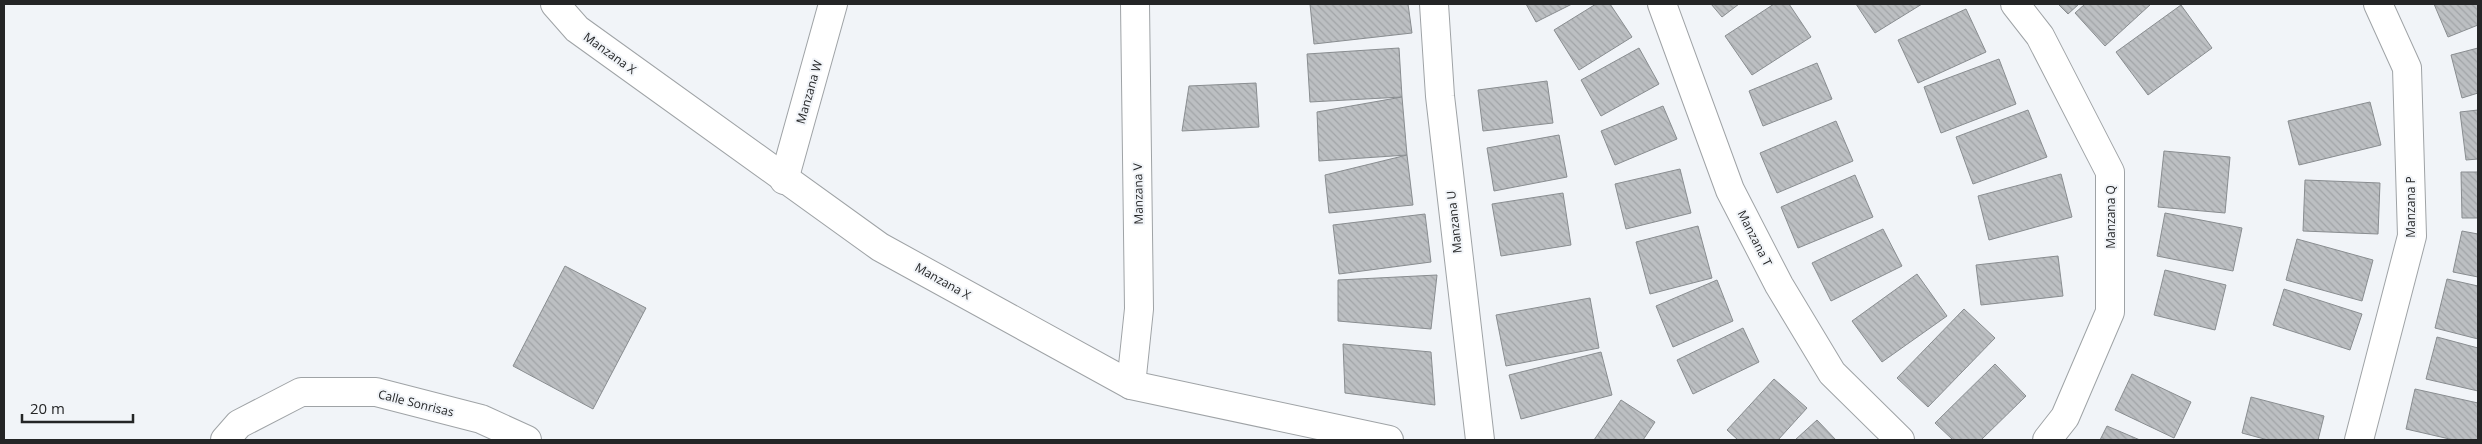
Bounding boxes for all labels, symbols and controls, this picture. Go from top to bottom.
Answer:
street label: Manzana X [580,28,640,78]
street label: Manzana W [792,58,826,126]
street label: Manzana V [1129,162,1147,225]
street label: Manzana P [2402,176,2419,238]
street label: Manzana Q [2102,185,2119,249]
street label: Manzana U [1442,190,1466,254]
street label: Manzana T [1734,207,1777,269]
street label: Manzana X [912,259,974,303]
street label: Calle Sonrisas [376,385,456,421]
scale bar [22,392,134,424]
text: 20 m [30,398,65,418]

